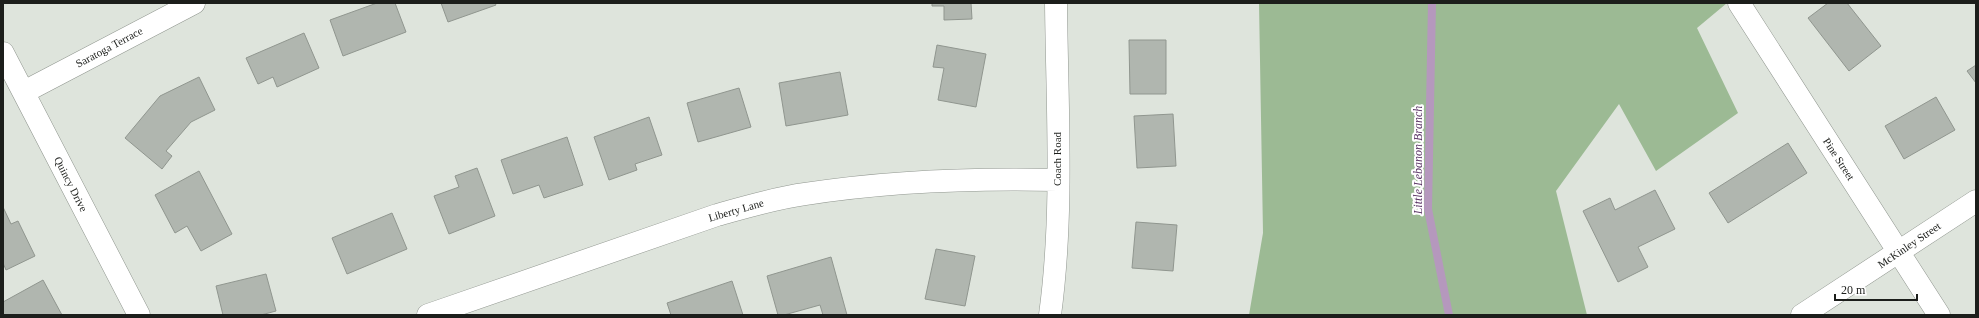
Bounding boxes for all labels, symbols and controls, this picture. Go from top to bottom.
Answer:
street label: Saratoga Terrace [74,24,145,70]
water label: Little Lebanon Branch [1411,106,1425,215]
street label: Coach Road [1051,131,1063,186]
street label: Pine Street [1821,136,1857,182]
street label: Quincy Drive [52,154,90,214]
street label: Liberty Lane [707,196,765,224]
street label: McKinley Street [1875,220,1943,270]
scale bar [1835,276,1917,302]
text: 20 m [1841,283,1866,297]

